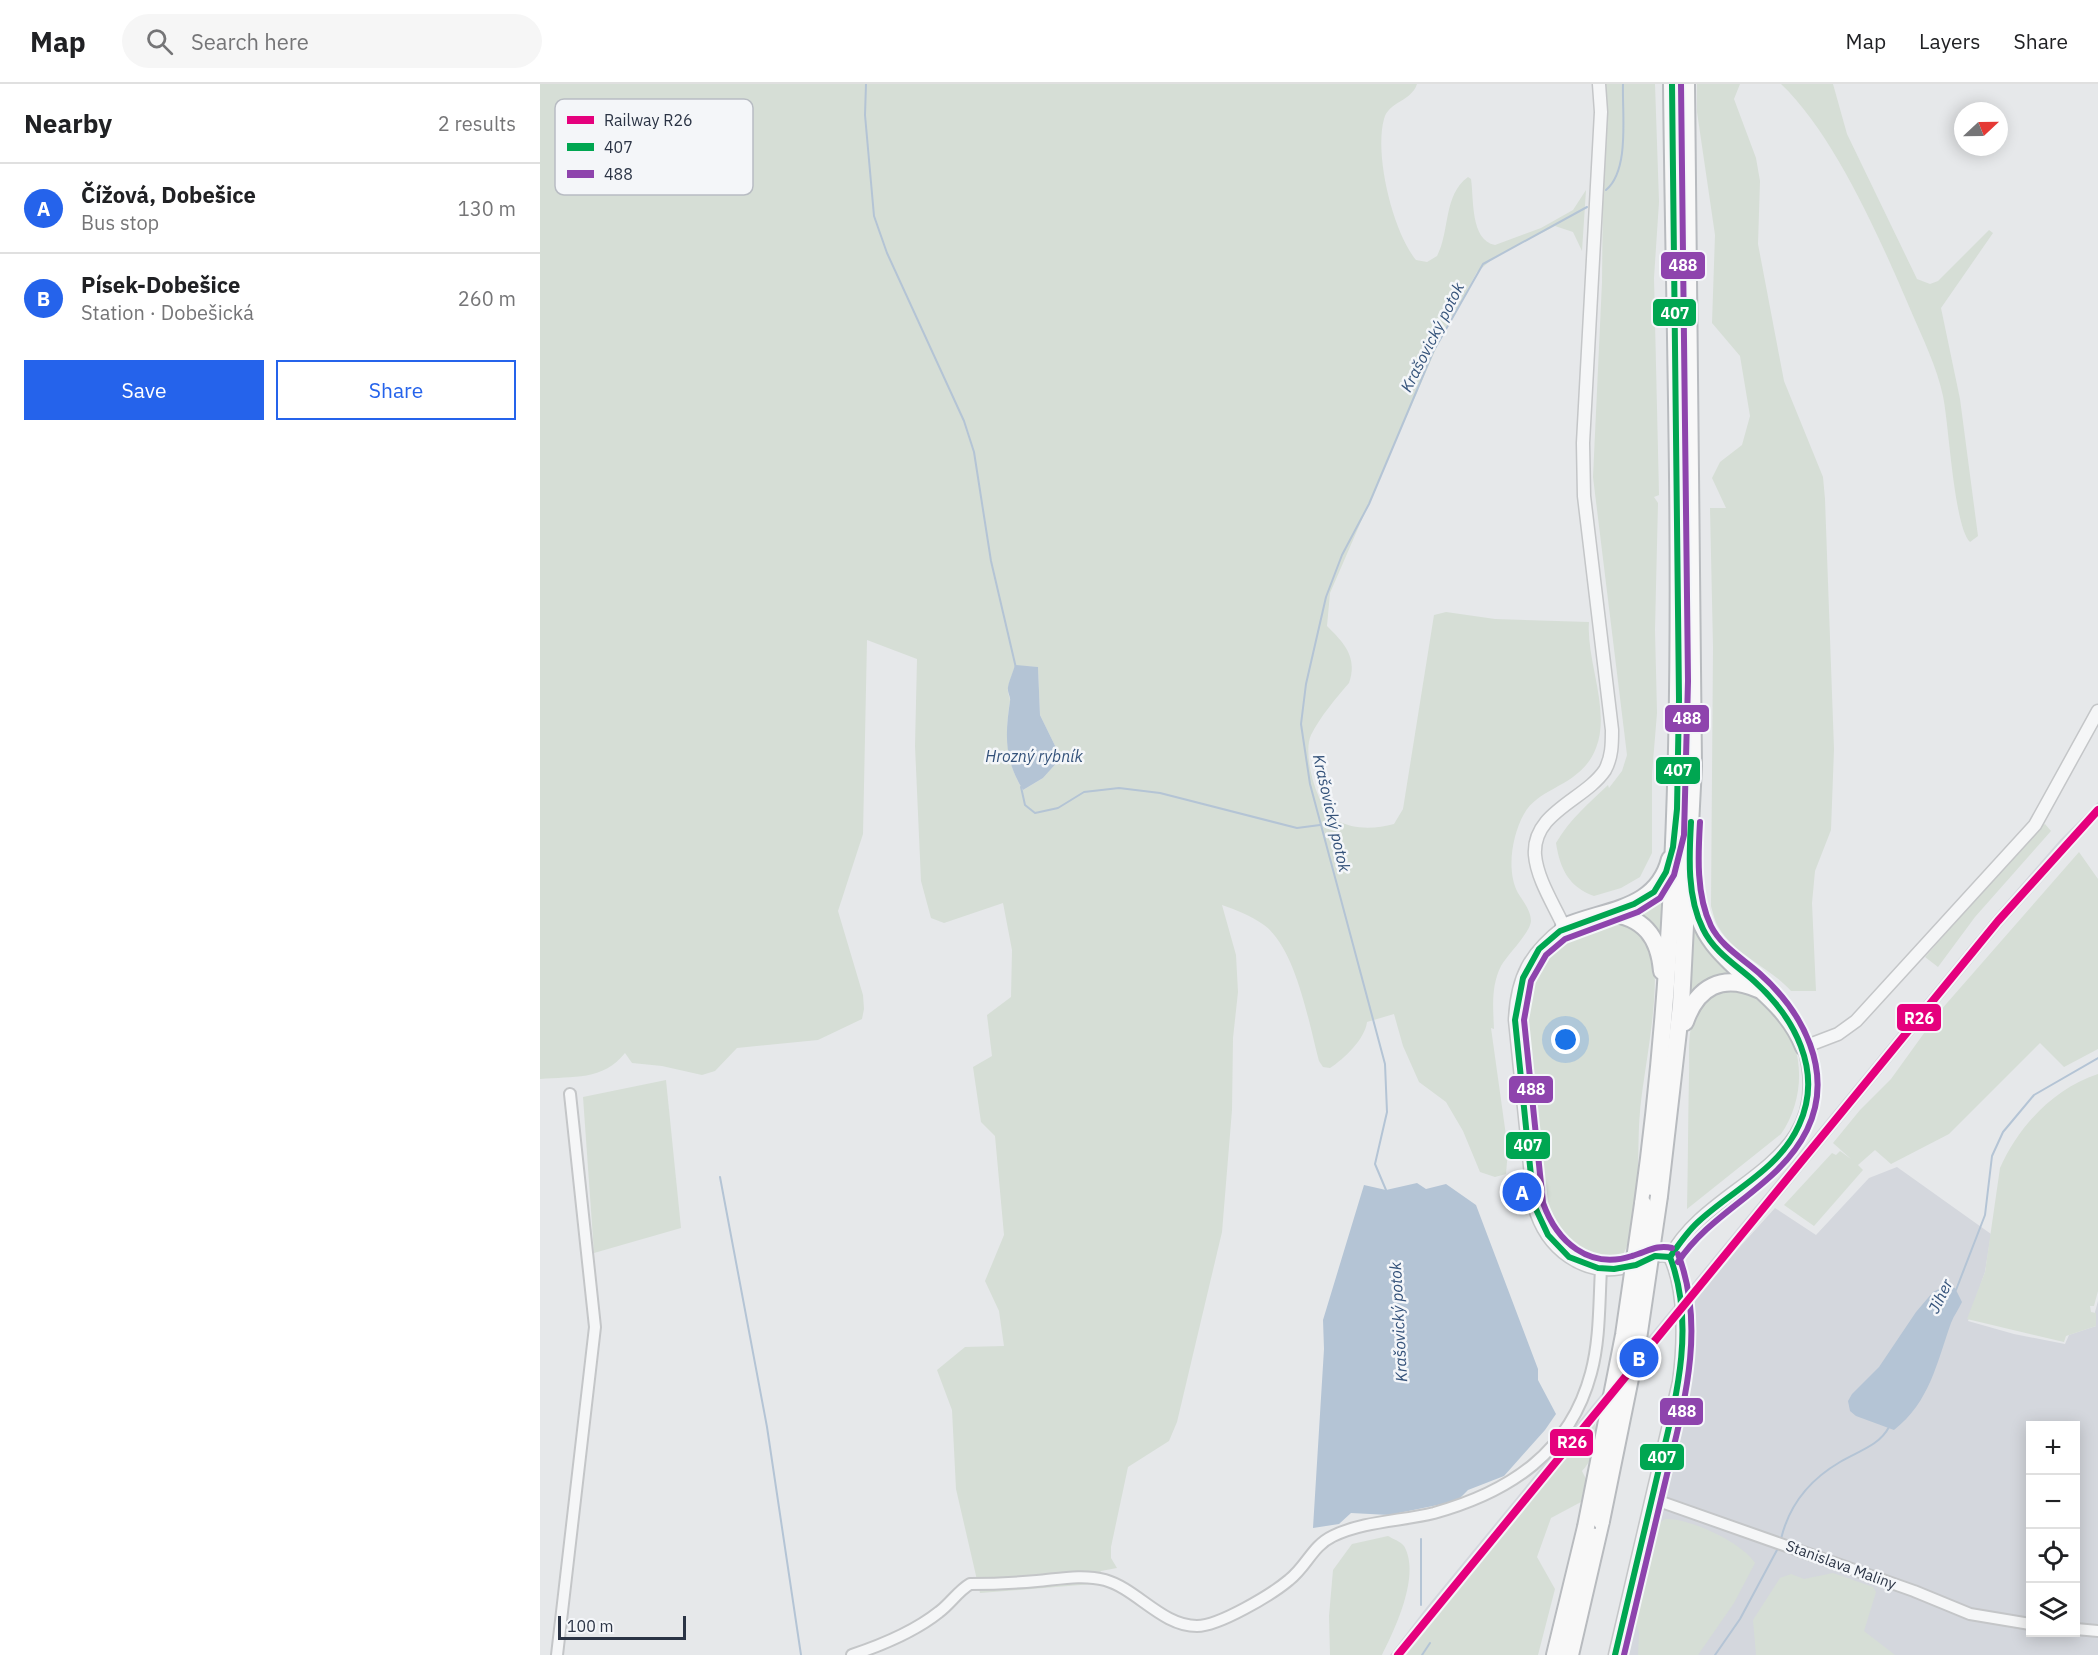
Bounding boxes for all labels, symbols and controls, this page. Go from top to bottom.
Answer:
search box [122,14,542,68]
text: Map [30,23,86,60]
icon: search [143,25,176,58]
text: Search here [191,27,309,56]
text: Map [1846,27,1886,55]
text: Layers [1919,27,1981,55]
text: Share [2014,27,2068,55]
legend [555,99,753,195]
north arrow [1954,102,2008,156]
text: Nearby [24,106,112,140]
text: 2 results [438,110,516,137]
text: Railway R26 [604,110,693,130]
text: 407 [604,137,633,157]
text: 488 [604,164,633,184]
text: Čížová, Dobešice [81,180,256,209]
text: A [37,195,50,222]
text: 130 m [458,195,516,222]
text: Bus stop [81,209,159,236]
line badge: 488 [1660,251,1706,280]
text: 488 [1669,255,1697,275]
text: Písek-Dobešice [81,270,240,299]
water label: Krašovický potok [1396,278,1469,395]
text: B [37,285,50,312]
text: 260 m [458,285,516,312]
line badge: 407 [1652,298,1697,327]
text: Station · Dobešická [81,299,254,326]
text: 407 [1661,303,1689,323]
button: Save [24,360,264,420]
button: Share [276,360,516,420]
line badge: 488 [1664,704,1710,733]
text: 488 [1673,708,1701,728]
water label: Hrozný rybník [985,746,1083,766]
water label: Krašovický potok [1309,752,1355,874]
line badge: 407 [1655,756,1701,785]
text: 407 [1664,760,1692,780]
line badge: R26 [1896,1003,1942,1032]
text: R26 [1904,1008,1934,1028]
your location [1551,1025,1580,1054]
line badge: 488 [1508,1075,1554,1104]
text: 488 [1517,1079,1545,1099]
line badge: 407 [1505,1131,1551,1160]
text: 407 [1514,1135,1542,1155]
pin: A [1502,1170,1542,1214]
water label: Krašovický potok [1385,1261,1411,1383]
water label: Jiher [1923,1275,1957,1316]
pin: B [1620,1336,1658,1380]
line badge: 488 [1659,1397,1704,1426]
text: 488 [1668,1401,1696,1421]
map controls [2026,1421,2080,1637]
button: + [2026,1421,2080,1475]
line badge: R26 [1549,1428,1594,1457]
text: R26 [1557,1432,1587,1452]
line badge: 407 [1639,1443,1685,1471]
text: 407 [1648,1447,1676,1467]
button: − [2026,1475,2080,1529]
button: locate [2026,1529,2080,1583]
street label: Stanislava Maliny [1783,1536,1900,1594]
button: layers [2026,1583,2080,1637]
scale bar [558,1613,686,1640]
text: 100 m [567,1616,614,1636]

